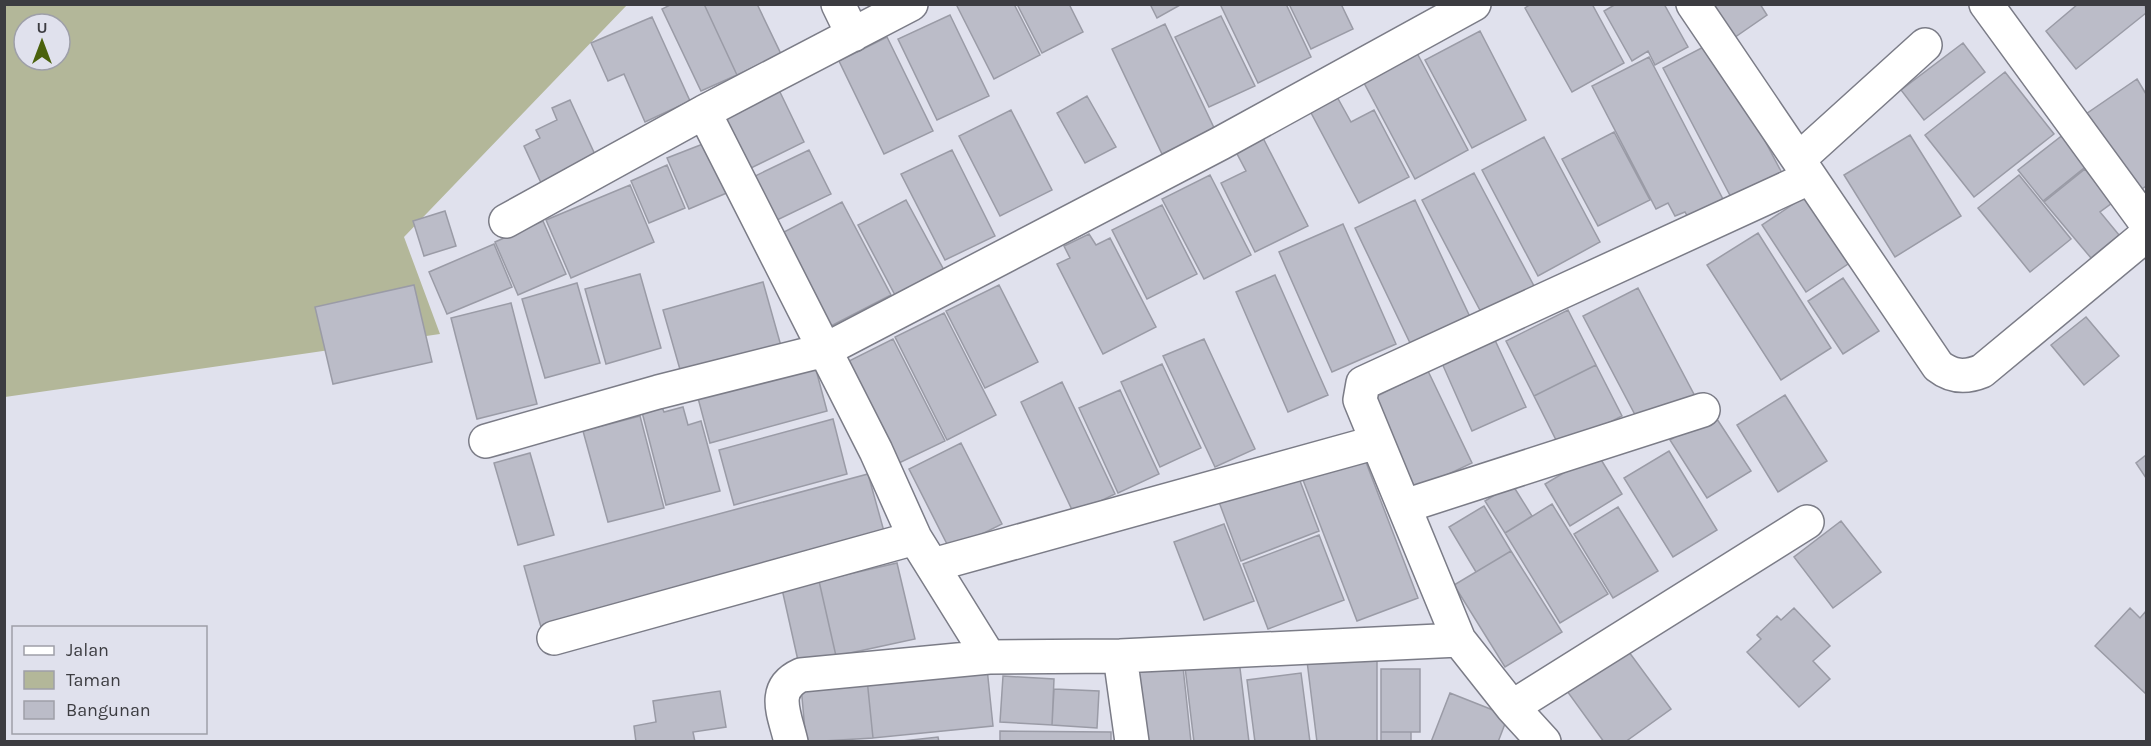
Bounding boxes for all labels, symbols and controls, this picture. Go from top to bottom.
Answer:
north arrow [12,12,72,72]
text: U [36,18,48,37]
legend [12,626,207,734]
text: Jalan [66,639,109,661]
text: Taman [66,669,121,691]
text: Bangunan [66,699,151,721]

